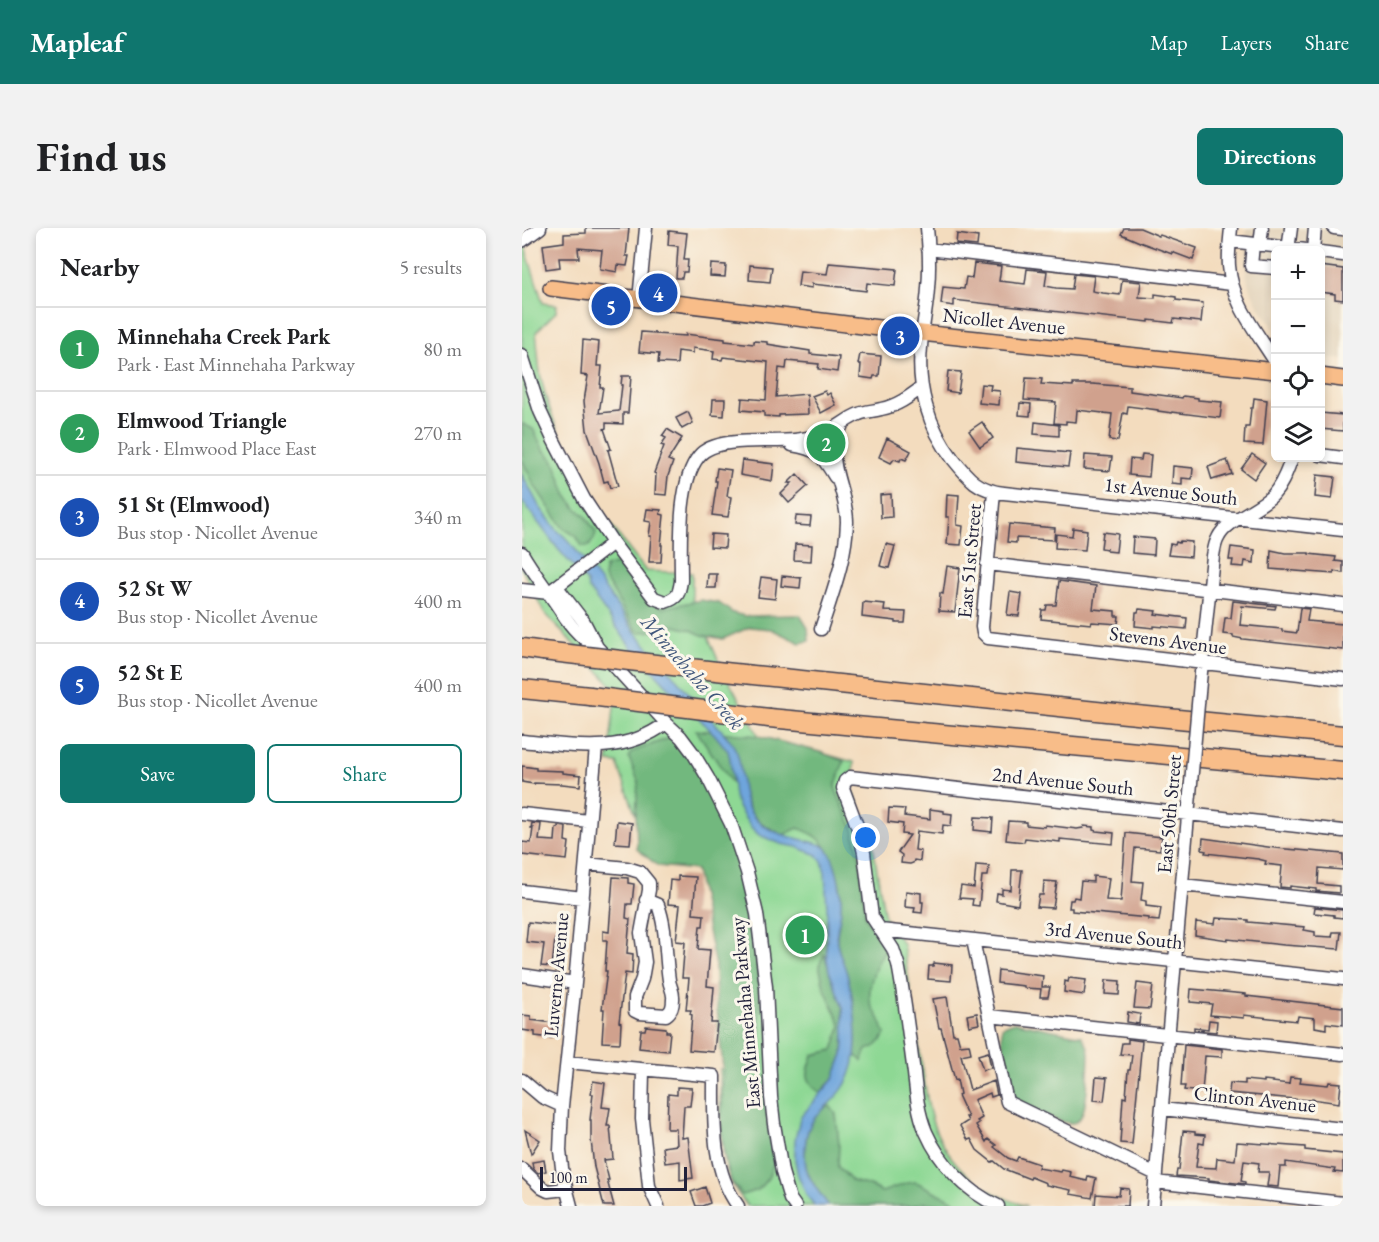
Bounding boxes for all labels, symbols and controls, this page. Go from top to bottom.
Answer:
text: Mapleaf [30,24,124,60]
text: Map [1150,29,1188,56]
text: Layers [1221,29,1272,56]
text: Share [1305,29,1349,56]
button: Directions [1197,128,1343,185]
text: Find us [36,129,167,184]
map controls [1271,246,1325,462]
button: + [1271,246,1325,300]
text: Nearby [60,250,140,284]
text: 5 results [399,254,462,280]
pin: 4 [638,270,678,316]
pin: 5 [592,284,631,328]
button: − [1271,300,1325,354]
street label: Nicollet Avenue [941,302,1067,340]
pin: 3 [880,314,920,358]
text: Minnehaha Creek Park [117,322,330,351]
text: 1 [74,336,85,362]
text: 80 m [423,336,462,362]
text: Park · East Minnehaha Parkway [117,351,355,377]
button: locate [1271,354,1325,408]
text: Elmwood Triangle [117,406,287,435]
button: layers [1271,408,1325,462]
text: 2 [74,420,85,446]
text: 270 m [414,420,462,446]
pin: 2 [806,420,846,466]
text: Park · Elmwood Place East [117,435,316,461]
street label: 1st Avenue South [1103,471,1239,511]
text: 51 St (Elmwood) [117,490,270,519]
street label: East 51st Street [951,502,987,620]
text: 3 [74,504,85,530]
text: 340 m [414,504,462,530]
text: Bus stop · Nicollet Avenue [117,519,318,545]
text: 52 St W [117,574,192,603]
text: 4 [74,588,85,614]
text: 400 m [414,588,462,614]
text: Bus stop · Nicollet Avenue [117,603,318,629]
water label: Minnehaha Creek [634,607,751,736]
street label: Stevens Avenue [1108,620,1228,660]
text: 52 St E [117,658,182,687]
text: 5 [74,672,85,698]
text: 400 m [414,672,462,698]
text: Bus stop · Nicollet Avenue [117,687,318,713]
button: Save [60,744,255,803]
button: Share [267,744,462,803]
street label: East 50th Street [1151,753,1187,875]
street label: 2nd Avenue South [991,761,1135,801]
your location [851,823,880,852]
street label: Luverne Avenue [538,912,574,1038]
pin: 1 [786,912,824,958]
street label: 3rd Avenue South [1044,915,1184,955]
street label: East Minnehaha Parkway [724,916,766,1110]
street label: Clinton Avenue [1193,1080,1318,1118]
scale bar [540,1164,687,1192]
text: 100 m [549,1167,588,1188]

